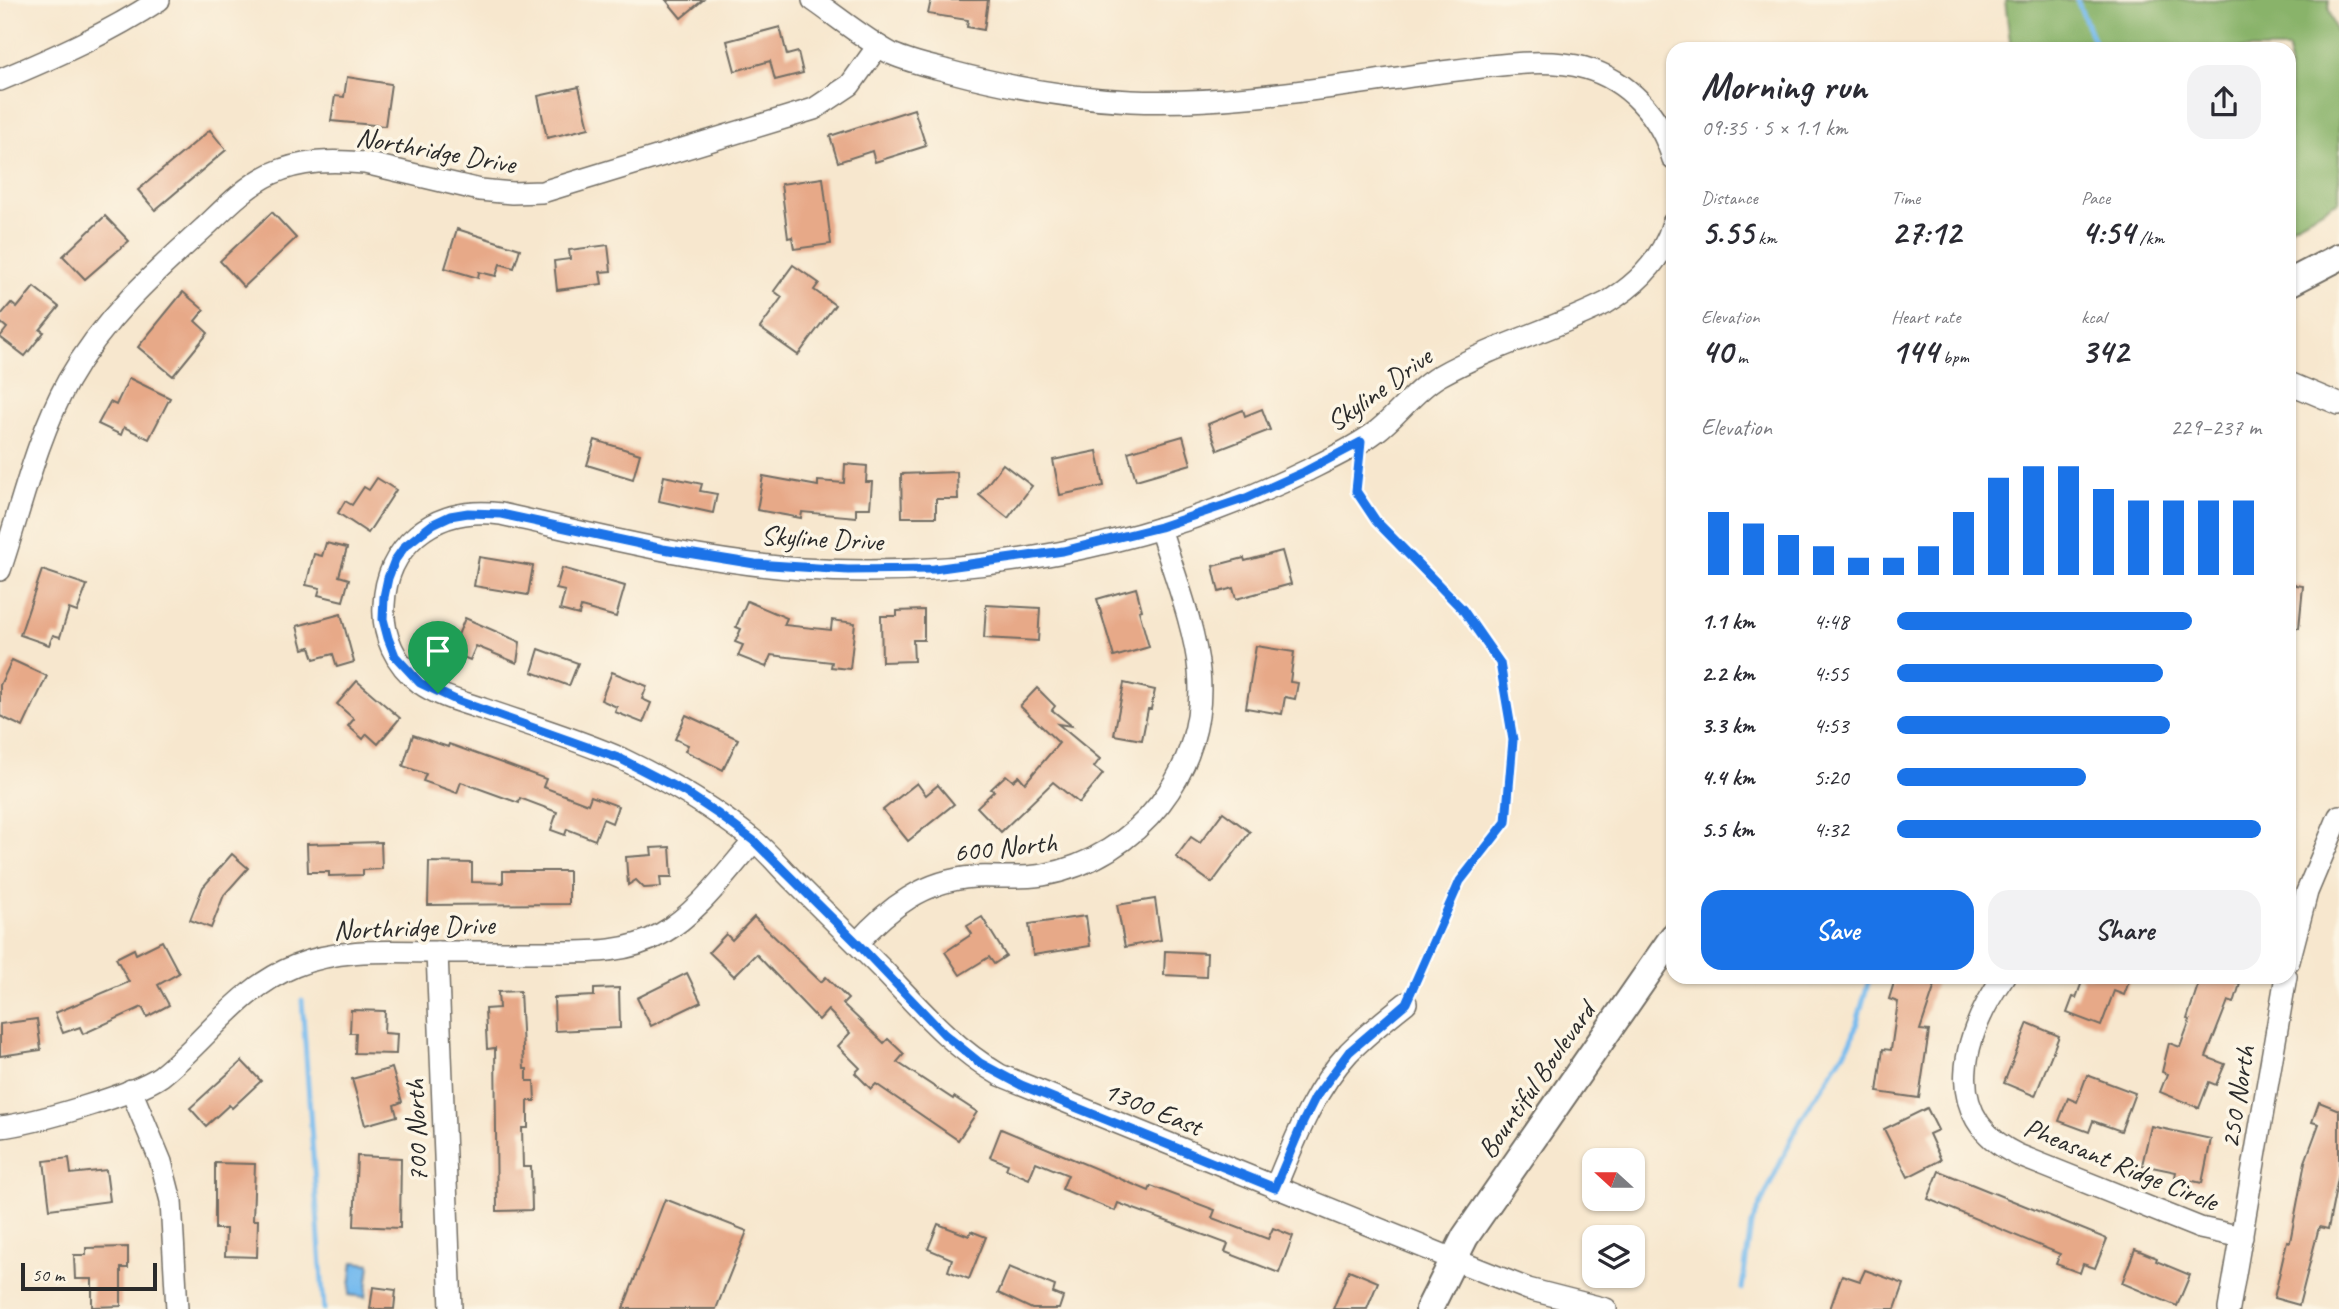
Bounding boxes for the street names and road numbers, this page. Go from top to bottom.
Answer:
street label: Northridge Drive [354,119,520,182]
street label: Skyline Drive [1319,338,1440,439]
street label: Skyline Drive [760,517,886,559]
street label: 600 North [952,824,1058,870]
street label: Northridge Drive [333,907,497,947]
street label: Bountiful Boulevard [1469,992,1605,1165]
street label: 250 North [2212,1043,2262,1151]
street label: 1300 East [1099,1072,1210,1145]
street label: 700 North [397,1078,435,1183]
street label: Pheasant Ridge Circle [2019,1109,2225,1219]

